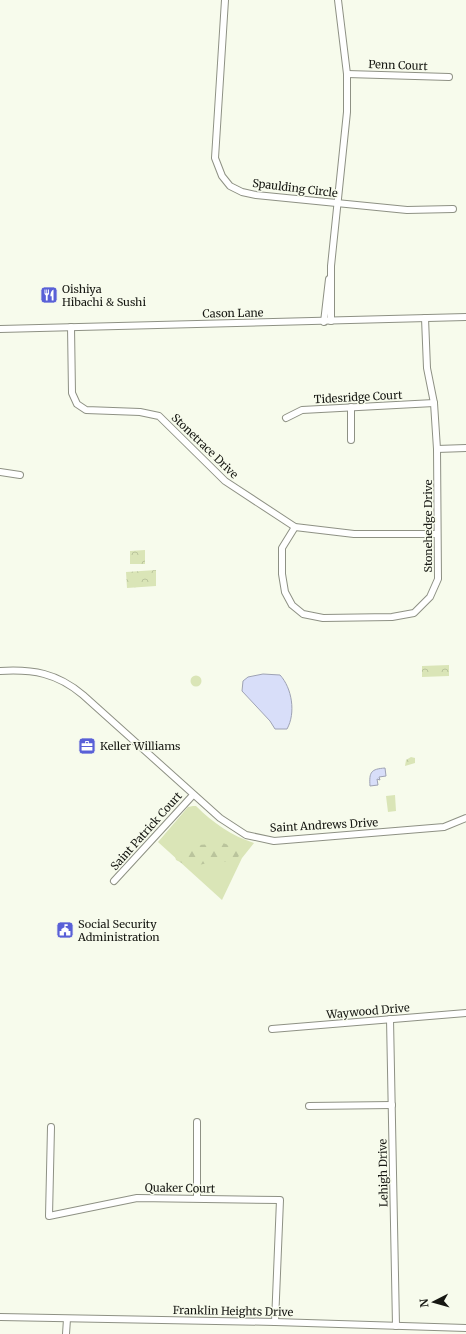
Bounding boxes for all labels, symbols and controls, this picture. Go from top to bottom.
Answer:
street label: Penn Court [368,57,429,73]
street label: Spaulding Circle [252,176,339,200]
place label: Oishiya Hibachi & Sushi [62,282,146,309]
restaurant icon: Oishiya Hibachi & Sushi [39,285,59,305]
street label: Cason Lane [202,305,264,321]
street label: Tidesridge Court [313,388,403,406]
street label: Stonetrace Drive [169,411,242,482]
street label: Stonehedge Drive [421,479,435,573]
office icon: Keller Williams [77,736,97,756]
place label: Keller Williams [100,739,181,753]
street label: Saint Patrick Court [107,789,185,873]
street label: Saint Andrews Drive [270,815,379,835]
place label: Social Security Administration [77,917,160,944]
public building icon: Social Security Administration [55,920,75,940]
street label: Waywood Drive [325,1000,410,1022]
street label: Lehigh Drive [375,1139,391,1207]
street label: Quaker Court [145,1180,216,1196]
north arrow [414,1282,454,1322]
text: N [417,1298,431,1308]
street label: Franklin Heights Drive [173,1303,294,1319]

